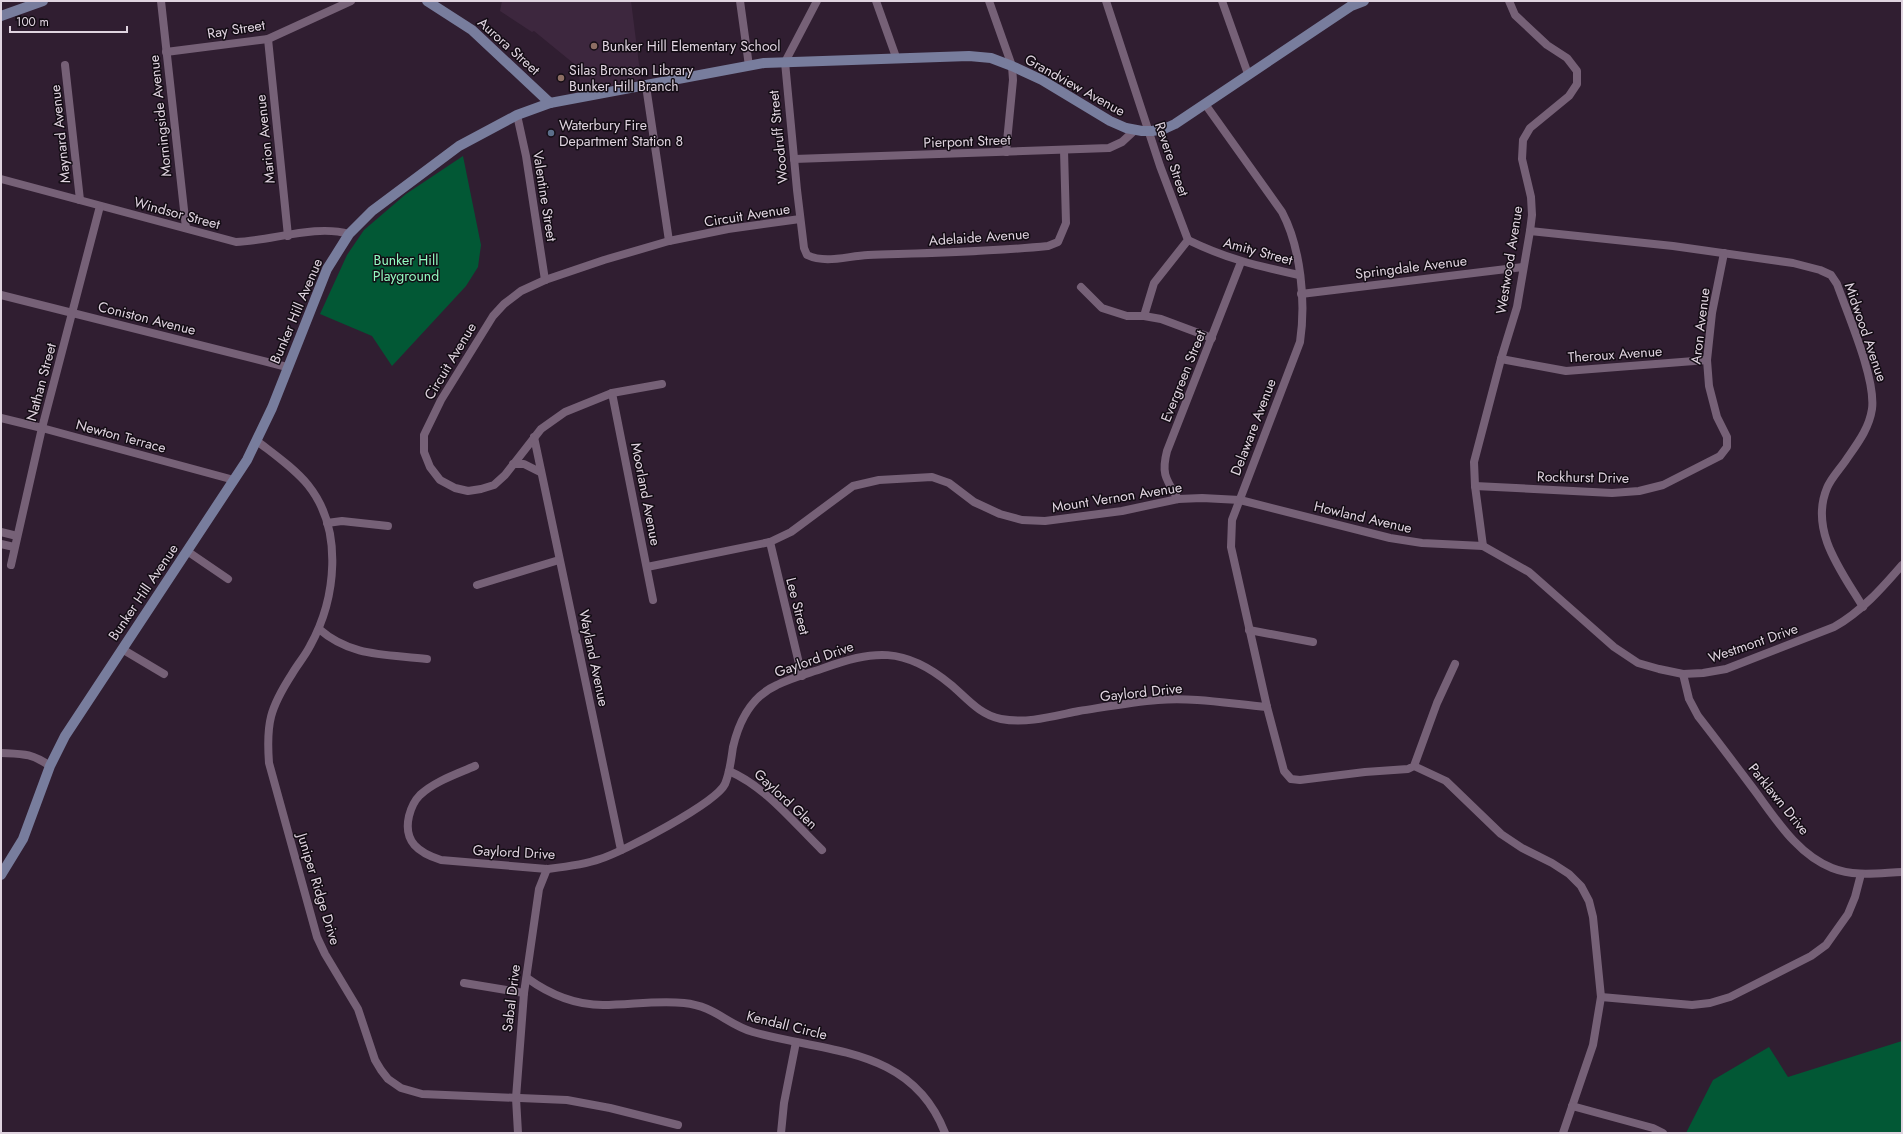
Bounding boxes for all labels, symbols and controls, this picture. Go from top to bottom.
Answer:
scale bar [10,8,127,34]
text: 100 m [16,13,49,31]
street label: Aurora Street [473,13,545,80]
street label: Ray Street [206,14,267,43]
place label: Bunker Hill Elementary School [602,36,780,56]
marker: Bunker Hill Elementary School [589,41,599,51]
street label: Grandview Avenue [1021,49,1129,121]
street label: Morningside Avenue [144,54,176,178]
place label: Silas Bronson Library Bunker Hill Branch [569,60,694,96]
marker: Silas Bronson Library Bunker Hill Branch [556,73,566,83]
street label: Maynard Avenue [45,84,75,184]
street label: Woodruff Street [763,89,793,185]
street label: Marion Avenue [250,94,280,184]
place label: Waterbury Fire Department Station 8 [559,115,683,151]
street label: Revere Street [1150,119,1194,199]
marker: Waterbury Fire Department Station 8 [546,128,556,138]
street label: Pierpont Street [923,129,1012,153]
street label: Valentine Street [528,149,562,243]
street label: Windsor Street [132,192,223,234]
street label: Circuit Avenue [703,198,791,232]
street label: Westwood Avenue [1491,204,1527,316]
street label: Adelaide Avenue [928,224,1030,250]
street label: Amity Street [1221,232,1295,270]
park label: Bunker Hill Playground [373,250,439,286]
street label: Springdale Avenue [1354,250,1468,284]
street label: Bunker Hill Avenue [265,255,327,367]
street label: Midwood Avenue [1840,280,1892,384]
street label: Aron Avenue [1685,287,1715,365]
street label: Coniston Avenue [96,296,198,340]
street label: Circuit Avenue [419,319,481,403]
street label: Evergreen Street [1155,327,1211,425]
street label: Nathan Street [21,340,61,423]
street label: Theroux Avenue [1567,341,1663,367]
street label: Delaware Avenue [1225,376,1281,478]
street label: Newton Terrace [74,414,168,458]
street label: Moorland Avenue [626,441,666,547]
street label: Rockhurst Drive [1537,466,1629,488]
street label: Mount Vernon Avenue [1050,477,1184,517]
street label: Howland Avenue [1312,496,1414,538]
street label: Bunker Hill Avenue [103,540,183,644]
street label: Lee Street [781,575,815,637]
street label: Wayland Avenue [574,608,614,708]
street label: Westmont Drive [1706,618,1800,668]
street label: Gaylord Drive [772,636,856,682]
street label: Gaylord Drive [1099,678,1183,706]
street label: Parklawn Drive [1744,759,1814,839]
street label: Gaylord Glen [750,764,822,834]
street label: Juniper Ridge Drive [292,829,346,947]
street label: Gaylord Drive [472,840,556,864]
street label: Sabal Drive [497,963,525,1033]
street label: Kendall Circle [745,1005,829,1045]

